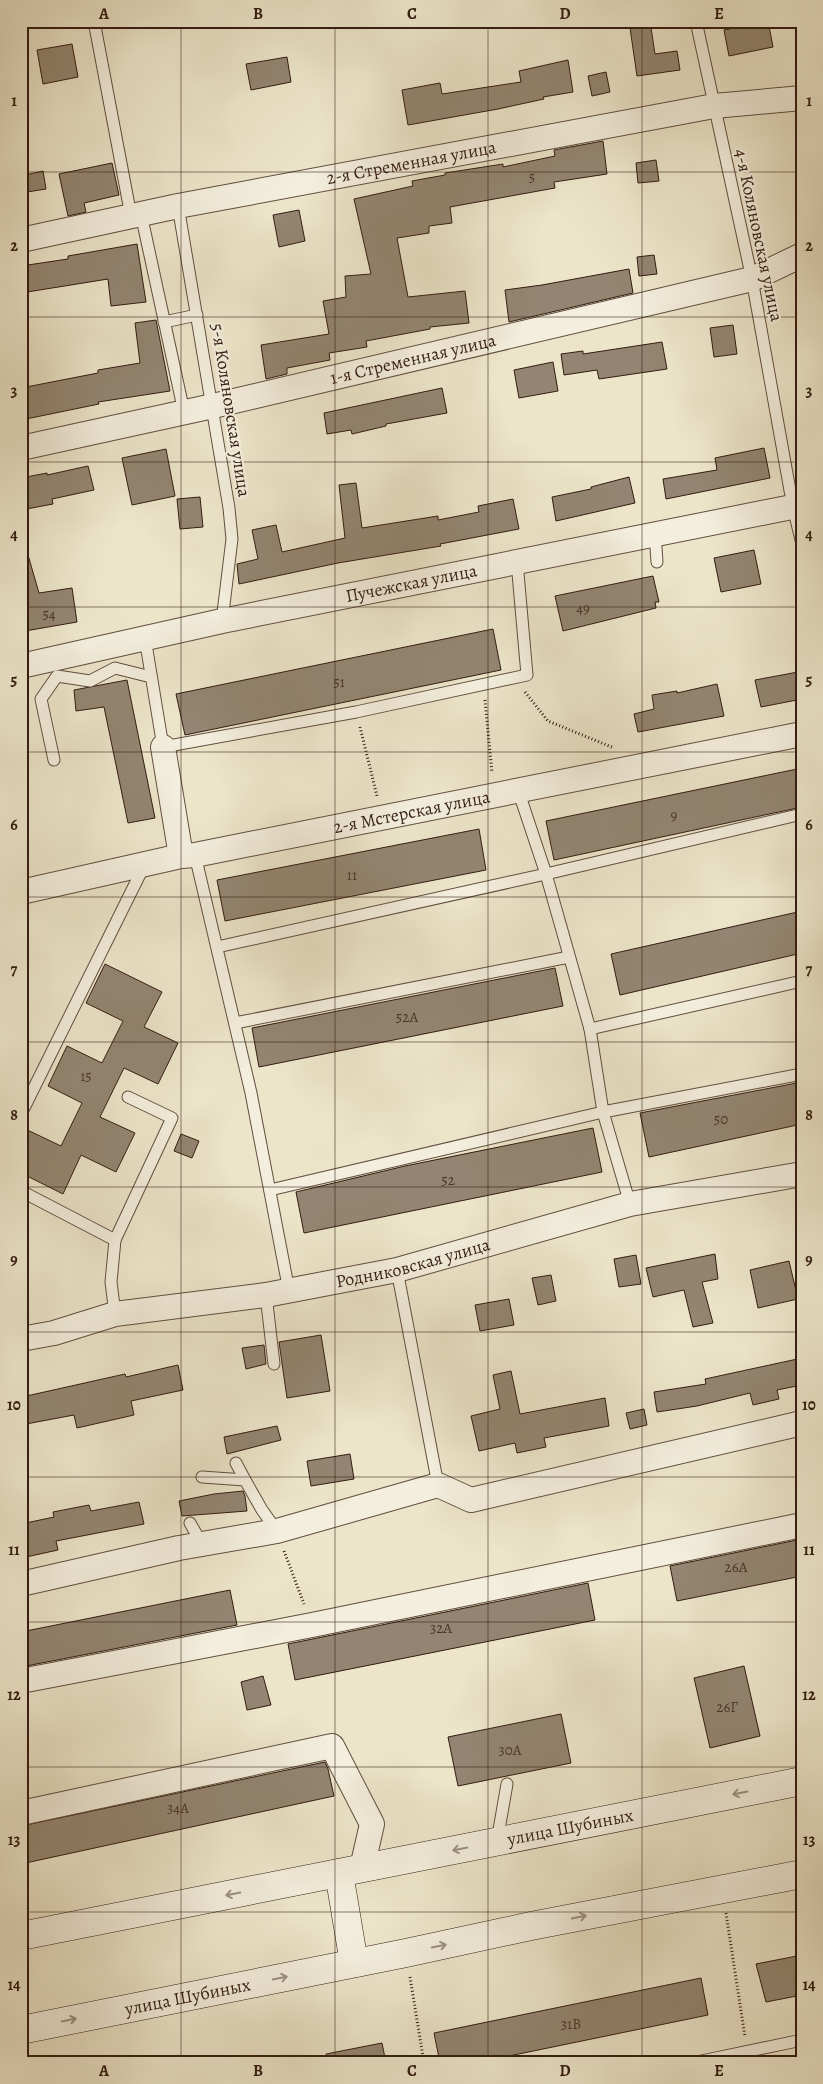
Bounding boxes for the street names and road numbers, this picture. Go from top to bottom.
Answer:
street label: 2-я Стременная улица [325,135,499,190]
street label: 4-я Коляновская улица [729,146,789,324]
street label: 5-я Коляновская улица [205,321,257,499]
street label: 1-я Стременная улица [328,328,499,390]
street label: Пучежская улица [343,558,480,608]
street label: 2-я Мстерская улица [331,784,493,839]
street label: Родниковская улица [334,1232,493,1293]
street label: улица Шубиных [504,1803,635,1851]
street label: улица Шубиных [122,1972,253,2021]

